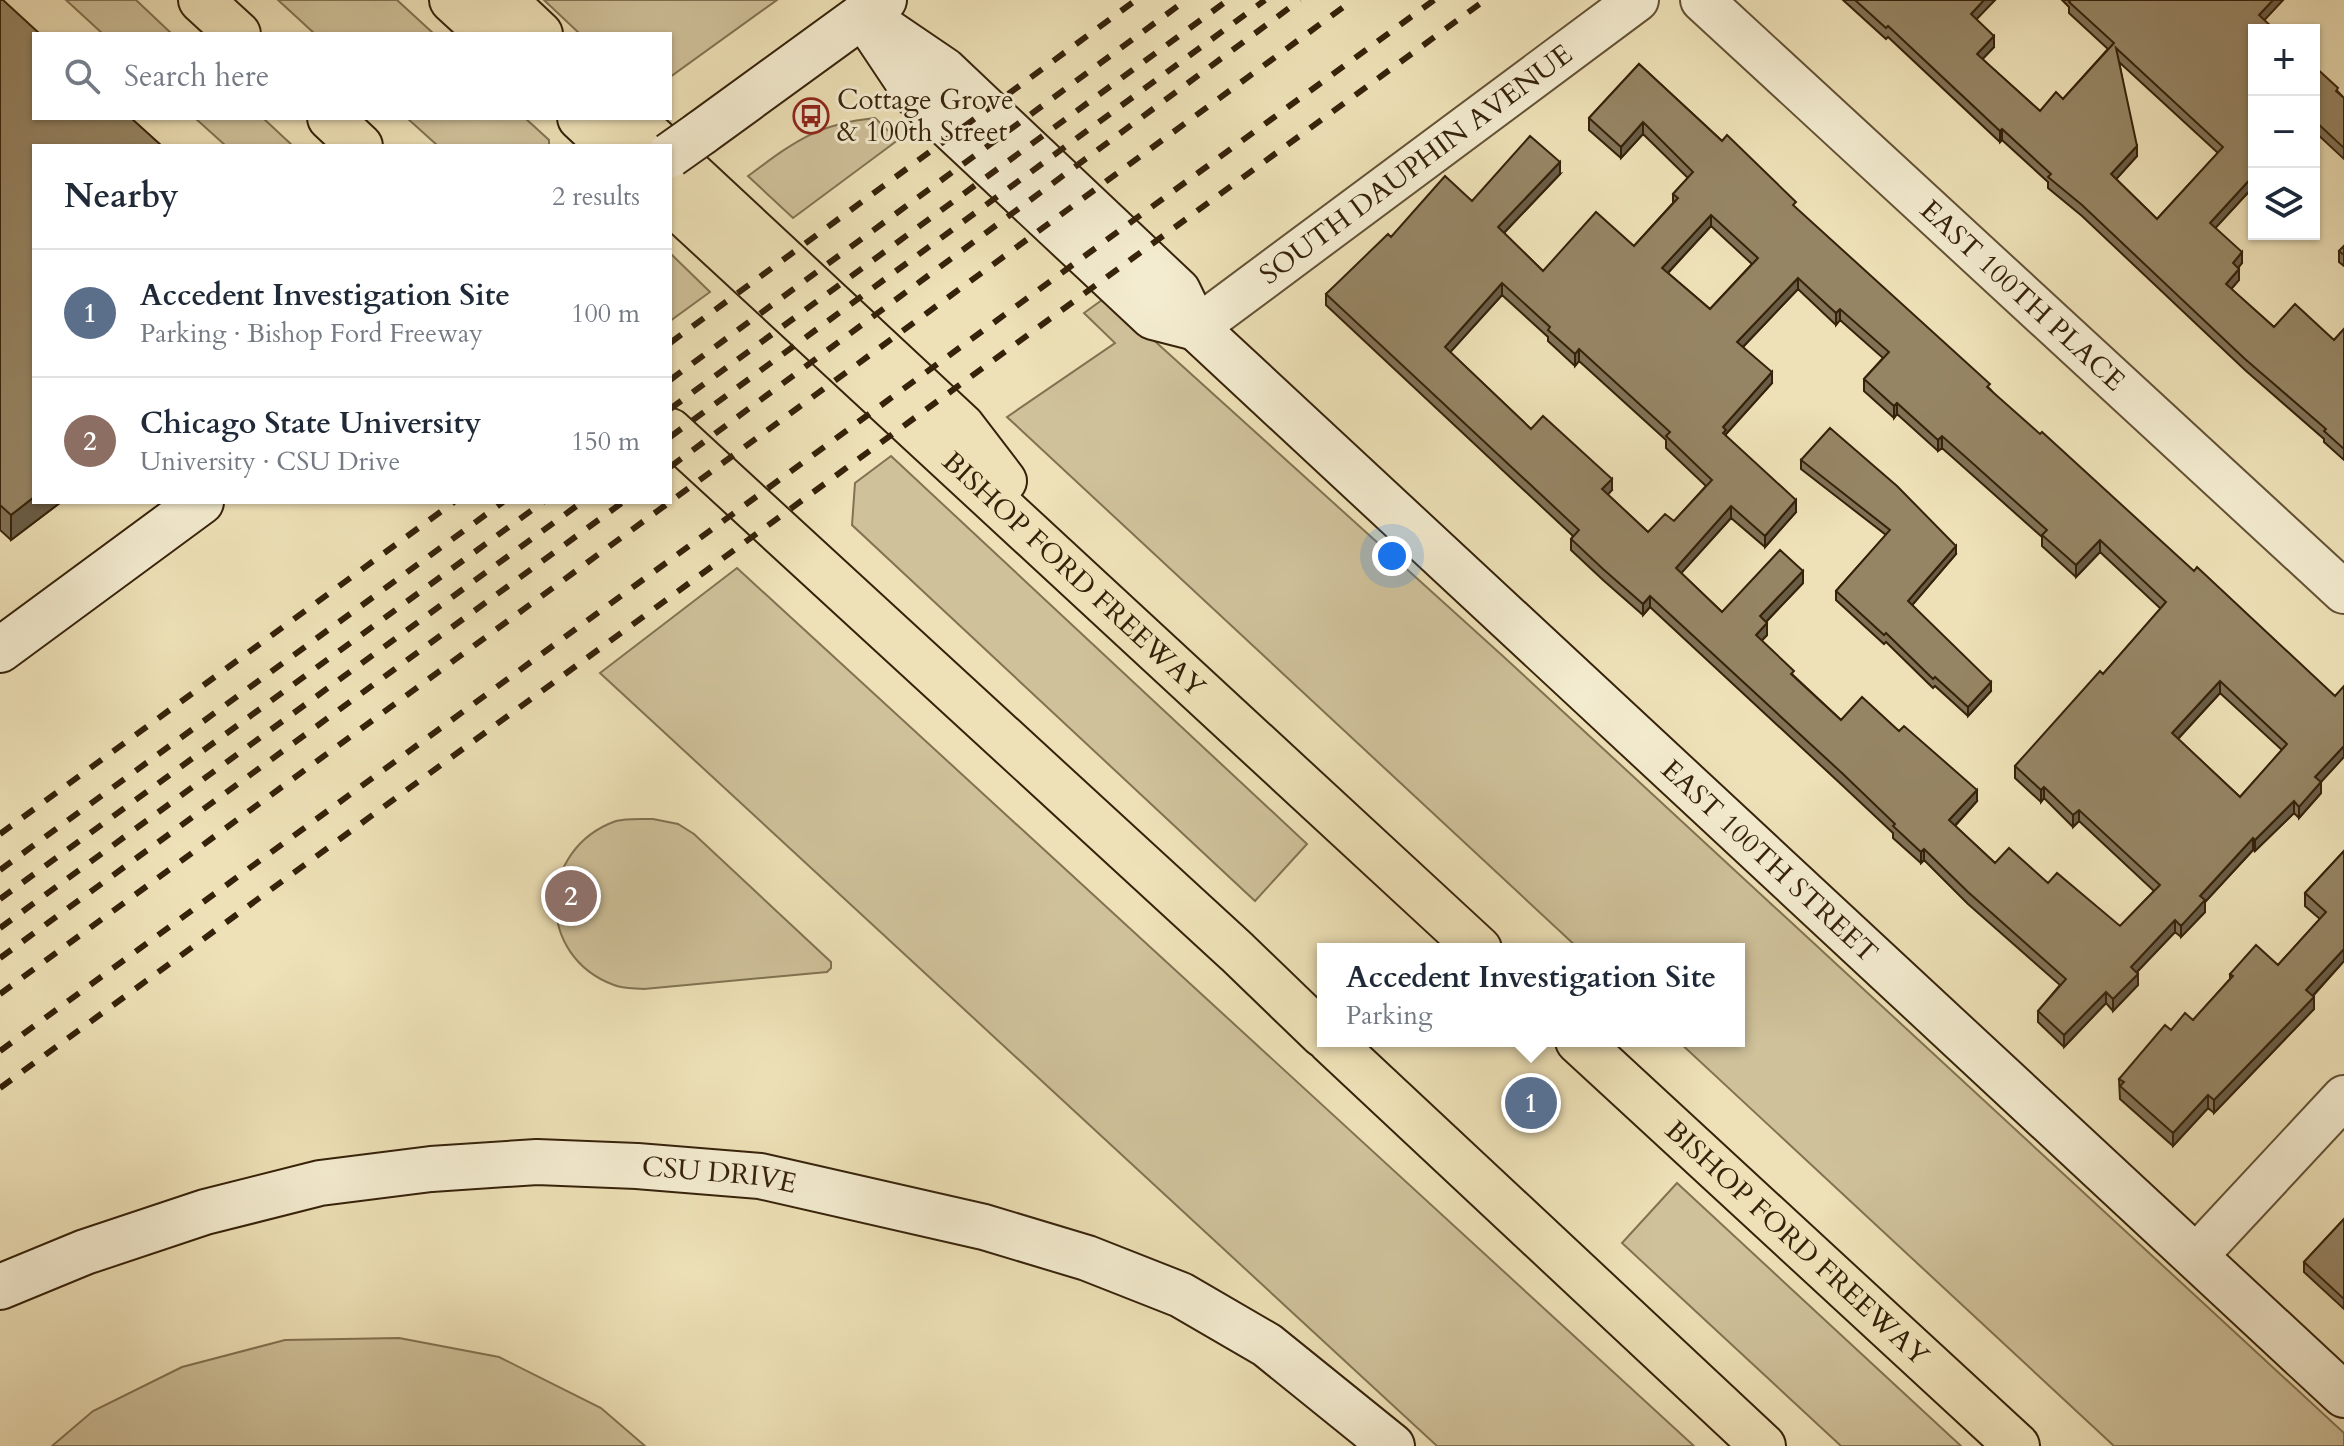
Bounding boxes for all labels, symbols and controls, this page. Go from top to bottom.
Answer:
map controls [2248,24,2320,240]
button: + [2248,24,2320,96]
search box [32,32,672,120]
street label: SOUTH DAUPHIN AVENUE [1252,36,1580,293]
icon: search [60,54,104,98]
text: Search here [124,56,269,97]
place label: Cottage Grove & 100th Street [837,81,1014,151]
button: − [2248,96,2320,168]
bus stop icon: Cottage Grove & 100th Street [792,97,830,135]
button: layers [2248,168,2320,240]
text: Nearby [64,173,179,219]
text: 2 results [552,179,640,214]
street label: EAST 100TH PLACE [1912,191,2133,400]
text: Accedent Investigation Site [140,275,510,316]
text: 1 [83,296,97,331]
text: 100 m [571,296,640,331]
text: Parking · Bishop Ford Freeway [140,316,483,351]
text: Chicago State University [140,403,481,444]
text: 2 [83,424,97,459]
text: 150 m [571,424,640,459]
street label: BISHOP FORD FREEWAY [934,443,1214,706]
text: University · CSU Drive [140,444,400,479]
your location [1372,536,1412,576]
street label: EAST 100TH STREET [1653,751,1886,971]
pin: 2 [545,866,597,926]
popup [1317,943,1745,1047]
text: Accedent Investigation Site [1346,957,1716,998]
text: Parking [1346,998,1433,1033]
pin: 1 [1505,1073,1557,1133]
street label: BISHOP FORD FREEWAY [1657,1112,1937,1374]
street label: CSU DRIVE [641,1147,800,1203]

